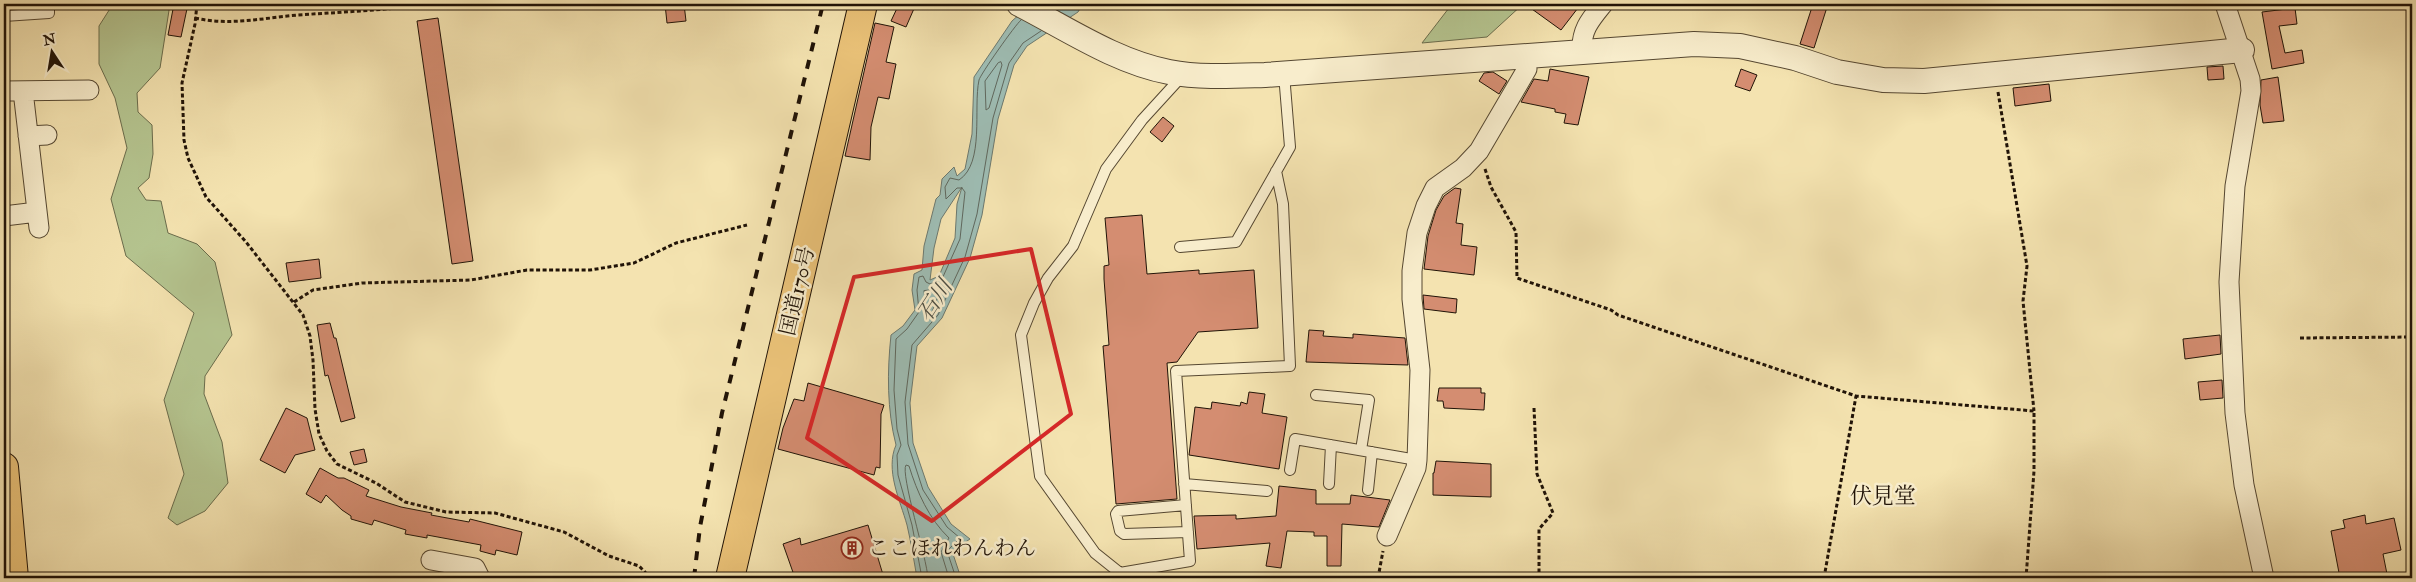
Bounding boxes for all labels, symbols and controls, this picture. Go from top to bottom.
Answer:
north arrow [28,28,78,78]
text: N [41,30,58,50]
street label: 国道170号 [774,244,821,338]
water label: 石川 [911,273,960,327]
district label: 伏見堂 [1850,482,1916,510]
place label: ここほれわんわん [868,535,1036,562]
building icon: ここほれわんわん [840,536,864,560]

